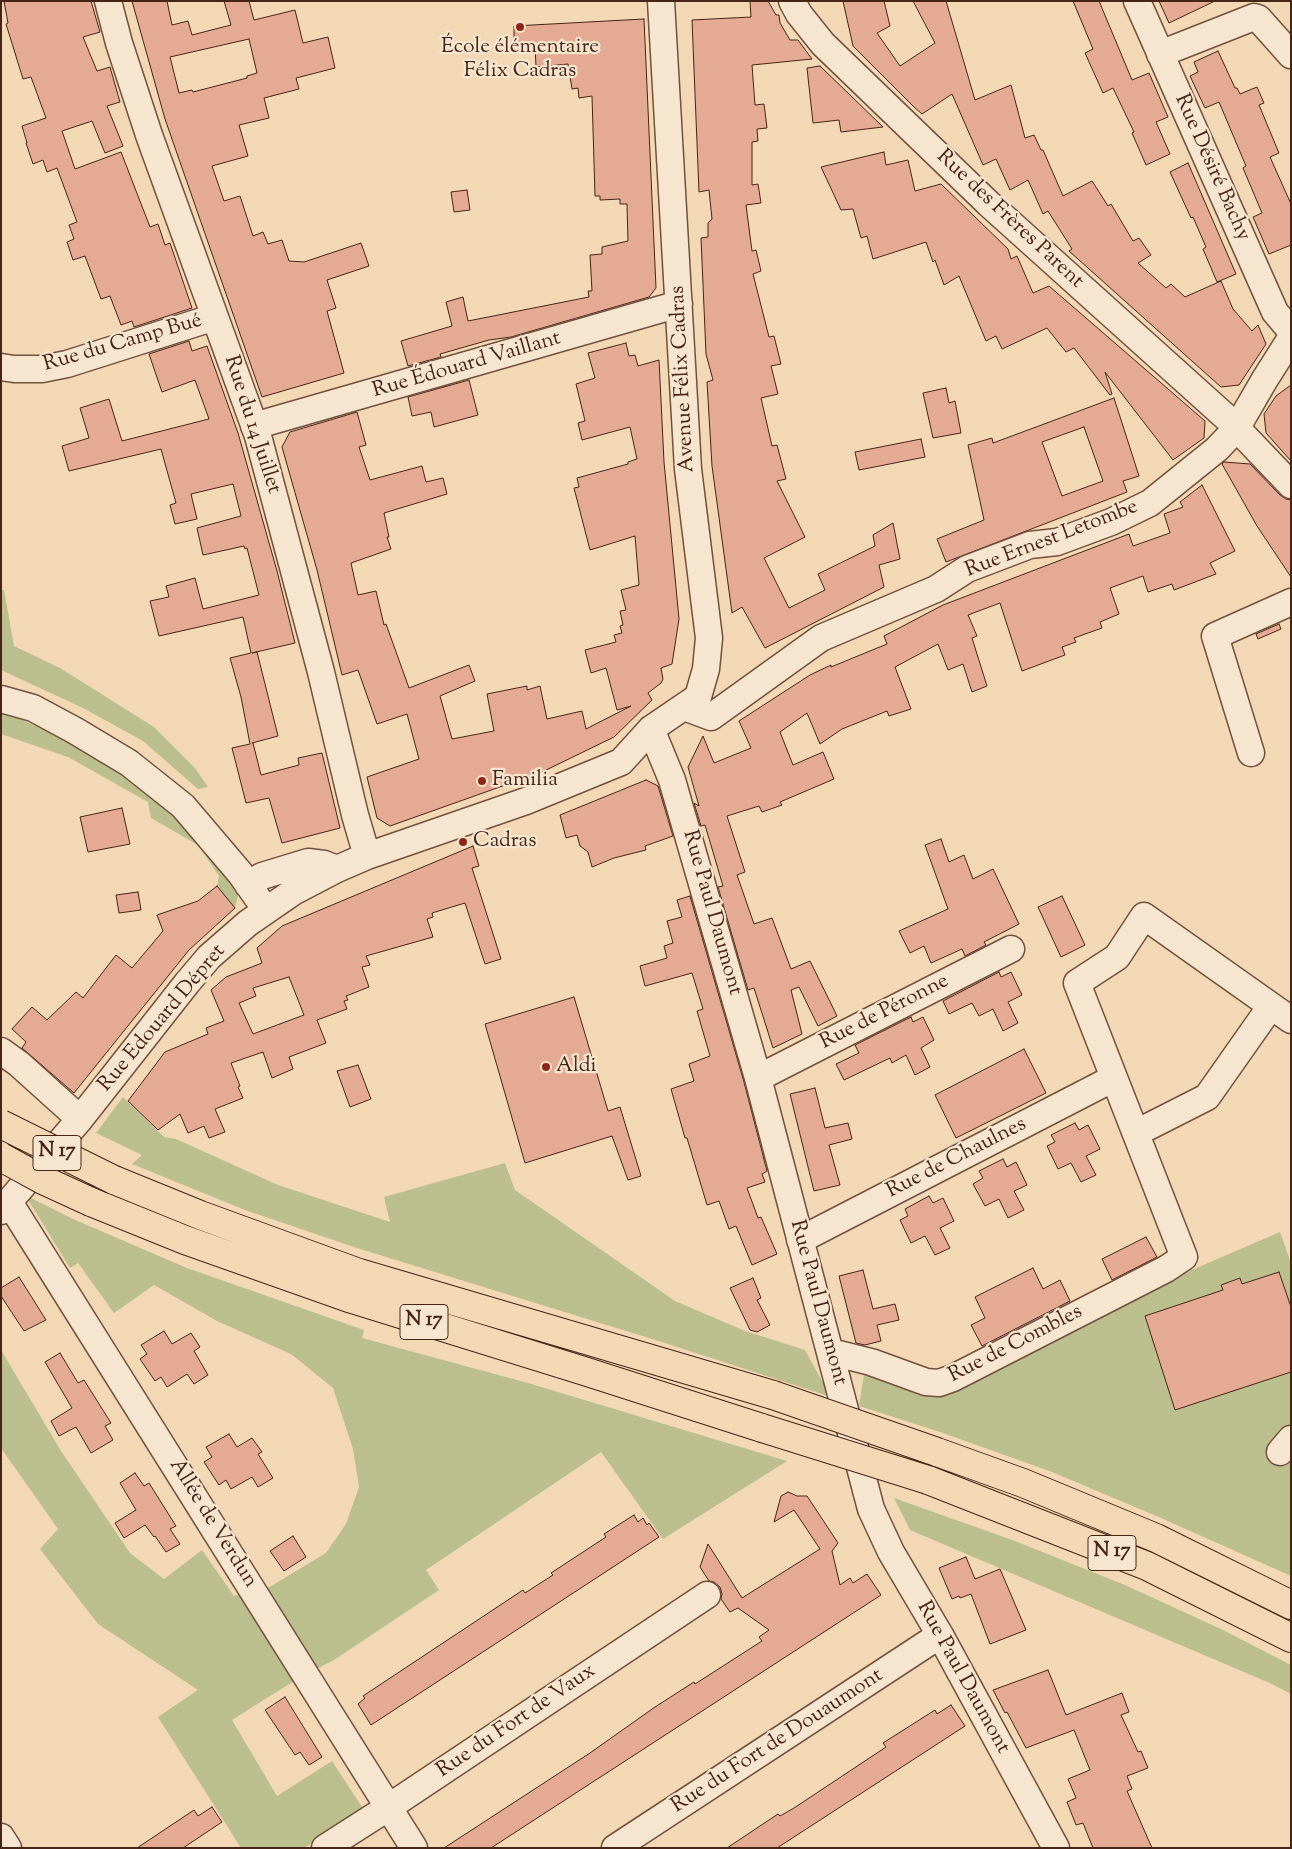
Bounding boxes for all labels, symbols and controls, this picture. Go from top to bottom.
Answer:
marker: École élémentaire Félix Cadras [514,21,526,33]
place label: École élémentaire Félix Cadras [441,35,599,85]
street label: Rue Désiré Bachy [1167,91,1255,245]
street label: Rue des Frères Parent [930,145,1088,295]
street label: Avenue Félix Cadras [667,285,701,473]
street label: Rue du Camp Bué [41,309,205,379]
street label: Rue Édouard Vaillant [370,327,564,405]
street label: Rue du 14 Juillet [217,353,285,497]
street label: Rue Ernest Letombe [962,495,1142,585]
place label: Familia [492,768,558,794]
marker: Familia [476,775,488,787]
street label: Rue Paul Daumont [675,828,747,998]
place label: Cadras [473,829,536,855]
marker: Cadras [457,836,469,848]
street label: Rue Edouard Dépret [94,940,232,1098]
street label: Rue de Péronne [816,970,954,1056]
place label: Aldi [556,1054,597,1080]
marker: Aldi [540,1061,552,1073]
street label: Rue de Chaulnes [883,1113,1031,1205]
road number: N 17 [33,1136,81,1170]
street label: Rue Paul Daumont [783,1217,851,1389]
street label: Rue de Combles [945,1300,1087,1390]
road number: N 17 [400,1304,448,1340]
street label: Allée de Verdun [162,1455,262,1593]
road number: N 17 [1088,1536,1136,1570]
street label: Rue Paul Daumont [910,1597,1014,1759]
street label: Rue du Fort de Vaux [433,1660,601,1784]
street label: Rue du Fort de Douaumont [668,1664,888,1820]

